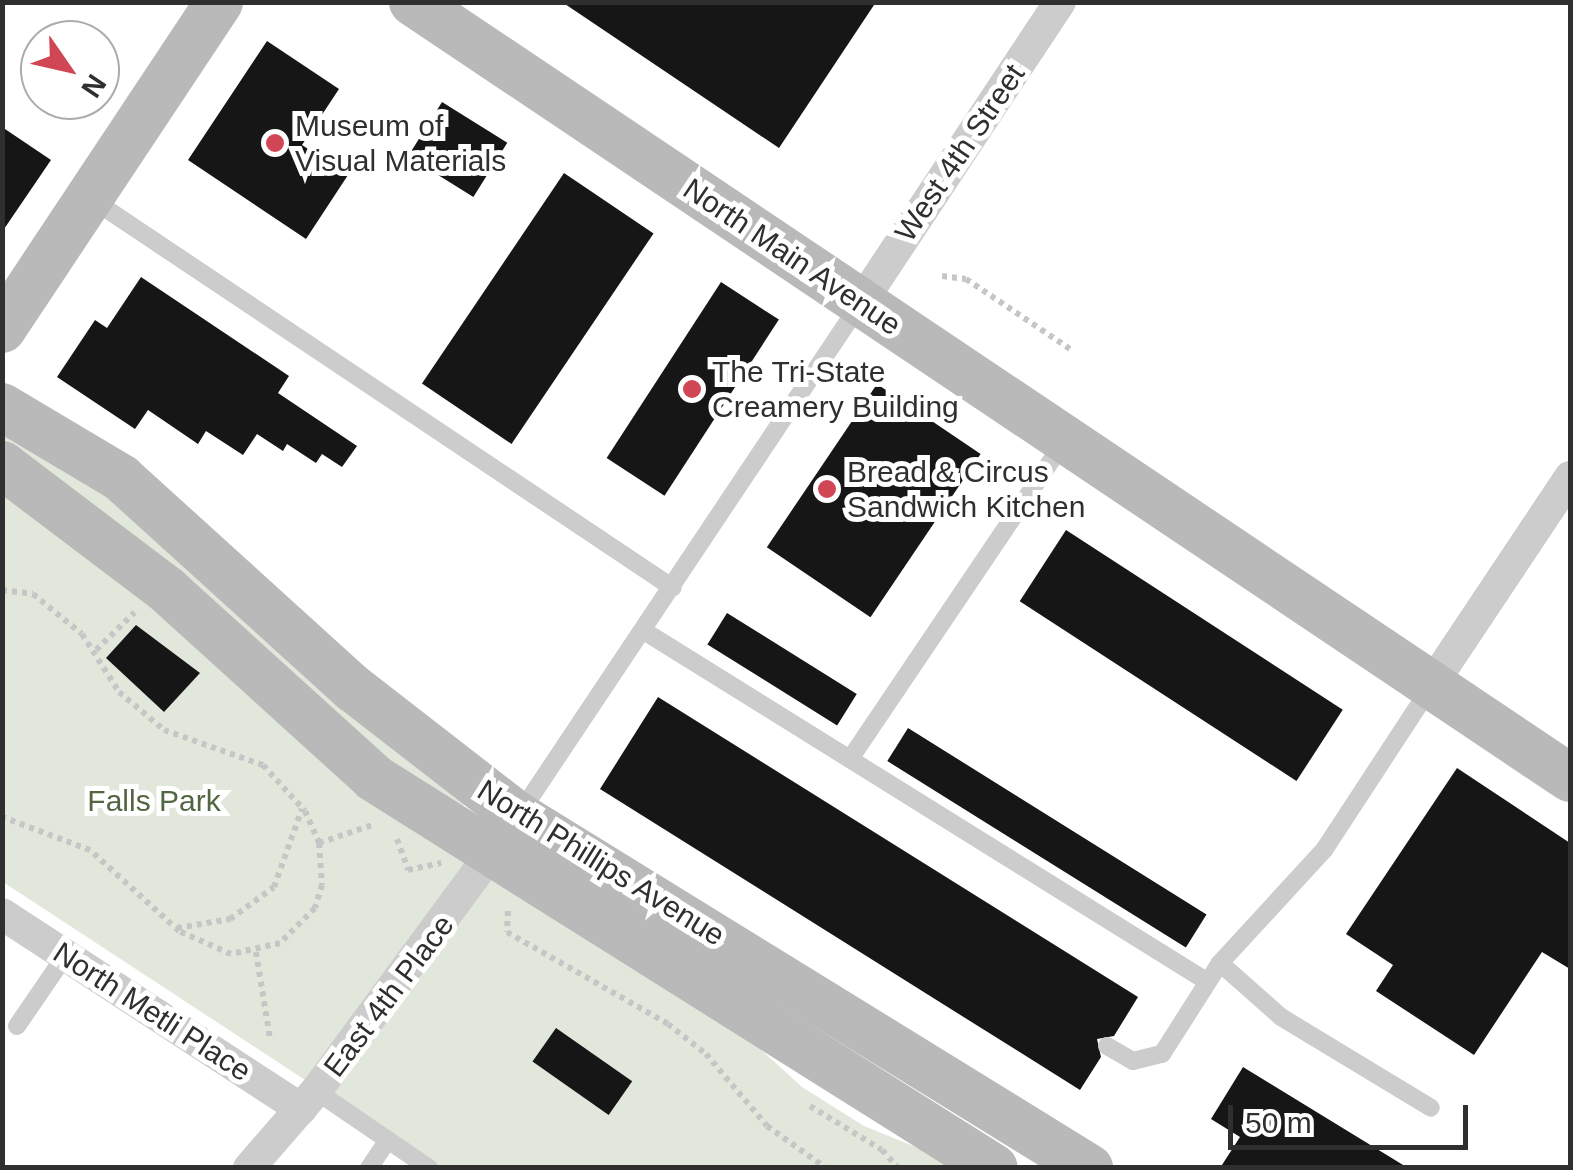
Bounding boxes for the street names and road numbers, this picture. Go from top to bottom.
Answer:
street label: West 4th Street [887,57,1033,249]
street label: North Main Avenue [676,170,908,344]
street label: North Phillips Avenue [470,772,732,954]
street label: East 4th Place [316,908,462,1084]
street label: North Metli Place [46,935,258,1089]

